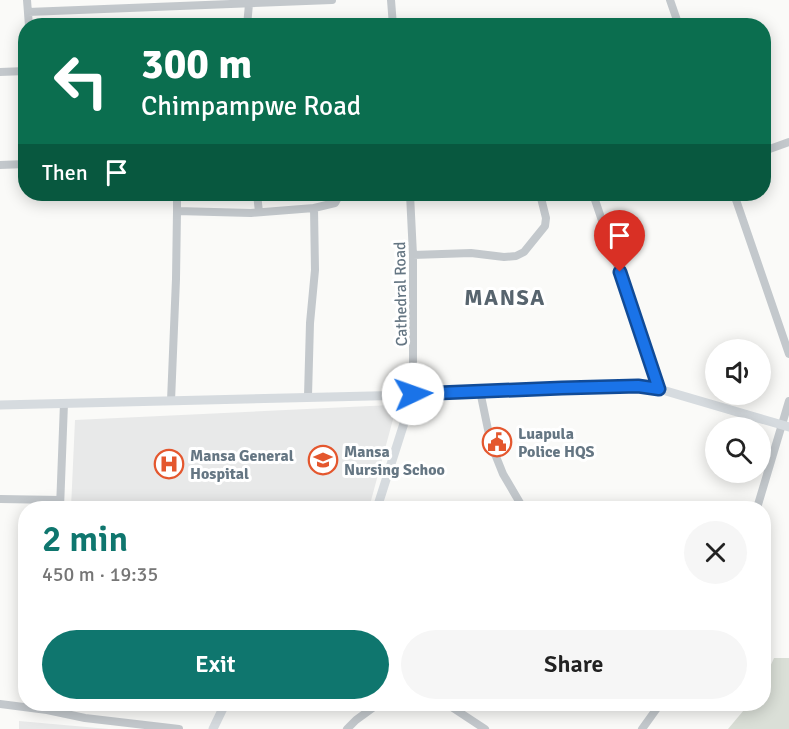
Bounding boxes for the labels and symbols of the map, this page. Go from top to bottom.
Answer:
pin [594,210,645,272]
street label: Cathedral Road [390,241,412,346]
district label: MANSA [464,284,546,311]
position arrow [381,362,445,426]
place label: Luapula Police HQS [518,424,595,462]
public building icon: Luapula Police HQS [481,426,513,458]
place label: Mansa Nursing Schoo [344,442,445,480]
school or university icon: Mansa Nursing Schoo [307,444,339,476]
place label: Mansa General Hospital [190,446,294,484]
hospital icon: Mansa General Hospital [153,448,185,480]

